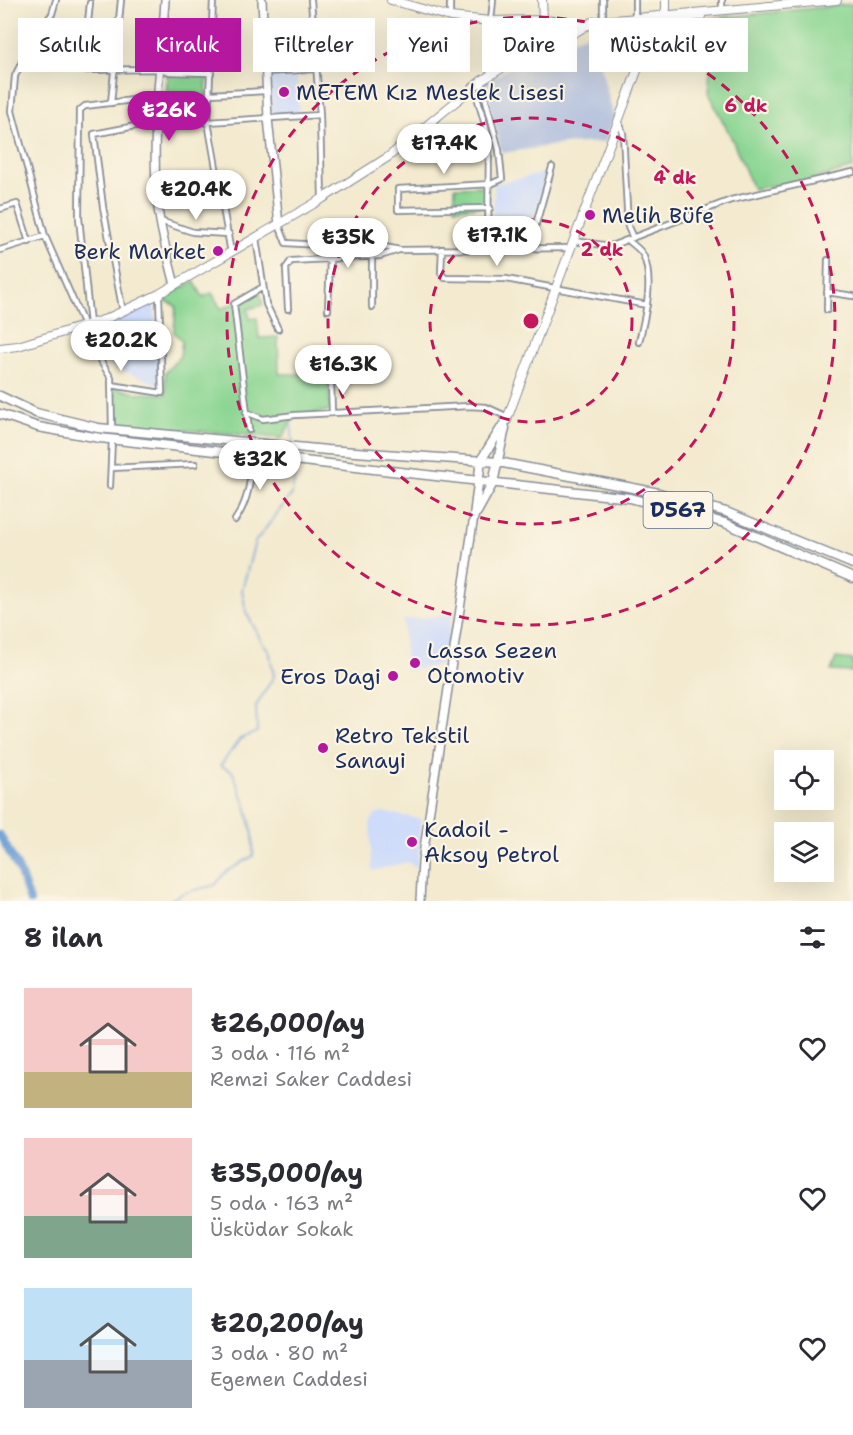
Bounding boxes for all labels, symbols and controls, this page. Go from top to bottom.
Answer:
chip: Satılık [18,18,123,72]
chip: Kiralık [135,18,241,72]
chip: Filtreler [253,18,375,72]
chip: Yeni [387,18,470,72]
chip: Daire [482,18,577,72]
chip: Müstakil ev [589,18,748,72]
place label: METEM Kız Meslek Lisesi [296,78,565,107]
marker: METEM Kız Meslek Lisesi [277,85,291,99]
pin: ₺26K [133,91,205,142]
text: 6 dk [725,94,767,118]
text: ₺26K [142,97,196,123]
pin: ₺17.4K [395,124,493,175]
text: ₺17.4K [411,130,477,156]
text: 4 dk [654,166,696,190]
pin: ₺20.4K [147,170,245,221]
text: ₺20.4K [160,176,232,202]
place label: Melih Büfe [602,201,714,230]
marker: Melih Büfe [583,208,597,222]
pin: ₺17.1K [448,216,546,267]
pin: ₺35K [312,218,384,269]
text: ₺17.1K [466,222,528,248]
text: ₺35K [321,224,375,250]
place label: Berk Market [74,237,206,266]
text: 2 dk [581,238,623,262]
marker: Berk Market [211,244,225,258]
centre of rings [521,311,541,331]
pin: ₺20.2K [72,321,170,372]
text: ₺20.2K [85,327,158,353]
pin: ₺16.3K [294,345,392,396]
text: ₺16.3K [309,351,377,377]
pin: ₺32K [224,440,296,491]
text: ₺32K [233,446,287,472]
road number: D567 [644,492,712,528]
place label: Lassa Sezen Otomotiv [427,636,557,690]
marker: Lassa Sezen Otomotiv [408,656,422,670]
place label: Eros Dagi [280,662,381,691]
marker: Eros Dagi [386,669,400,683]
place label: Retro Tekstil Sanayi [335,721,469,775]
marker: Retro Tekstil Sanayi [316,741,330,755]
map controls [774,750,834,882]
button: locate [774,750,834,810]
place label: Kadoil - Aksoy Petrol [424,815,559,869]
button: layers [774,822,834,882]
marker: Kadoil - Aksoy Petrol [405,835,419,849]
text: 8 ilan [24,920,103,955]
icon: filters [796,921,829,954]
text: ₺26,000/ay [210,1005,365,1040]
icon: home [72,1012,144,1084]
icon: heart [796,1032,829,1065]
text: 3 oda · 116 m² [210,1040,350,1066]
text: Remzi Saker Caddesi [210,1066,412,1092]
text: ₺35,000/ay [210,1155,363,1190]
icon: home [72,1162,144,1234]
icon: heart [796,1182,829,1215]
text: 5 oda · 163 m² [210,1190,353,1216]
text: Üsküdar Sokak [210,1216,354,1242]
text: ₺20,200/ay [210,1305,364,1340]
icon: home [72,1312,144,1384]
icon: heart [796,1332,829,1365]
text: 3 oda · 80 m² [210,1340,348,1366]
text: Egemen Caddesi [210,1366,368,1392]

